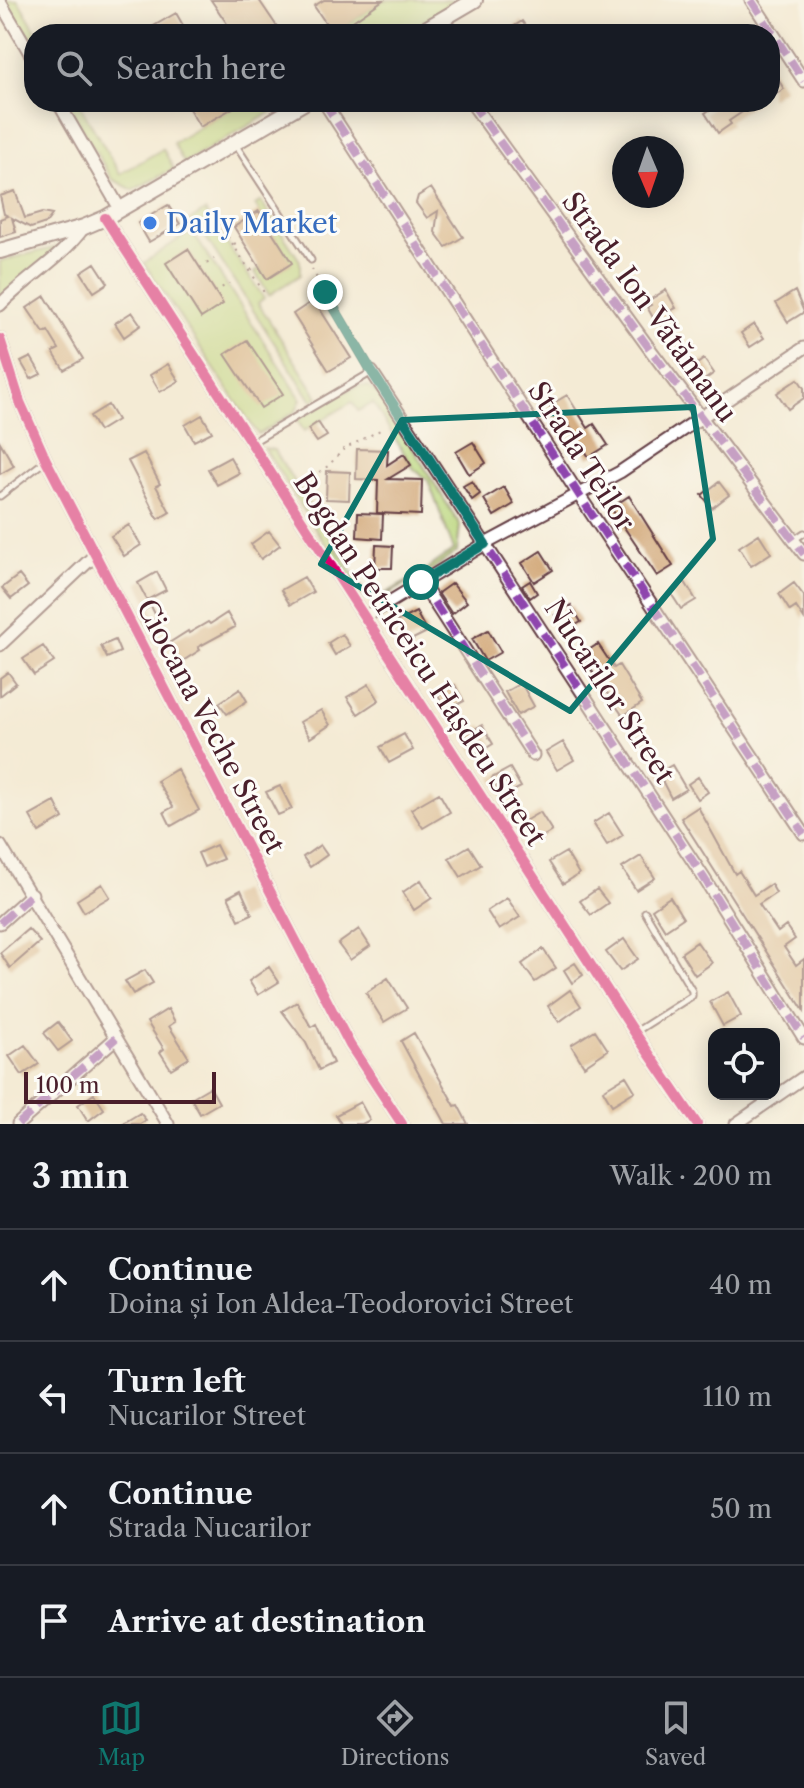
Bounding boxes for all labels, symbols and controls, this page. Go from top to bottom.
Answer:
search box [24,24,780,112]
icon: search [52,46,96,90]
text: Search here [116,50,286,87]
north arrow [612,136,684,208]
street label: Strada Ion Vătămanu [555,185,745,429]
place label: Daily Market [166,206,338,240]
marker: Daily Market [141,214,159,232]
route end [307,274,343,310]
street label: Strada Teilor [521,375,643,537]
street label: Bogdan Petriceicu Hașdeu Street [287,466,553,852]
route start [403,564,439,600]
street label: Nucarilor Street [538,592,682,790]
street label: Ciocana Veche Street [130,593,293,859]
map controls [708,1028,780,1100]
button: locate [708,1028,780,1100]
scale bar [24,1068,216,1104]
text: 100 m [36,1072,99,1099]
text: 3 min [32,1155,129,1197]
text: Walk · 200 m [610,1160,772,1192]
text: Continue [108,1251,253,1288]
icon: ahead [32,1263,76,1307]
text: 40 m [709,1269,772,1301]
text: Doina și Ion Aldea-Teodorovici Street [108,1288,573,1320]
text: Turn left [108,1363,245,1400]
icon: left [32,1375,76,1419]
text: 110 m [703,1381,772,1413]
text: Nucarilor Street [108,1400,306,1432]
text: Continue [108,1475,253,1512]
icon: ahead [32,1487,76,1531]
text: 50 m [710,1493,772,1525]
text: Strada Nucarilor [108,1512,311,1544]
icon: arrive [32,1599,76,1643]
text: Arrive at destination [108,1603,426,1640]
tab: Map [98,1696,145,1771]
tab: Directions [341,1696,449,1771]
tab: Saved [645,1696,706,1771]

